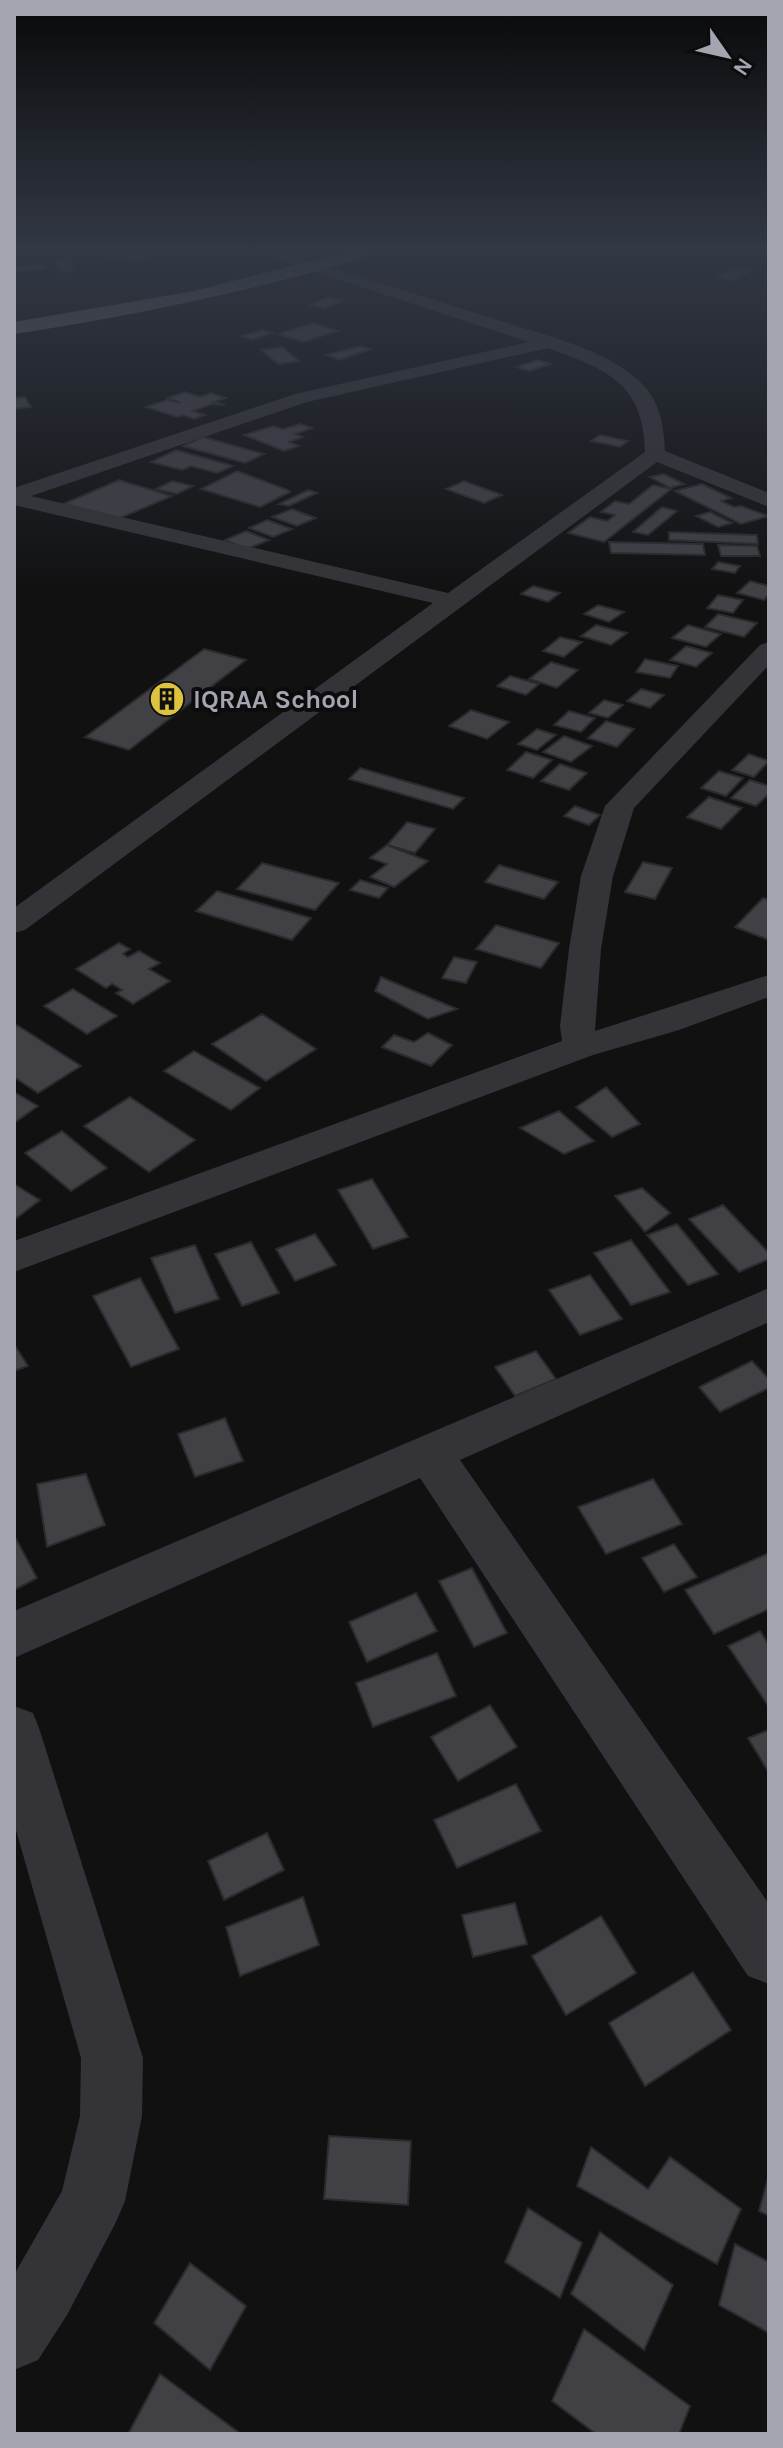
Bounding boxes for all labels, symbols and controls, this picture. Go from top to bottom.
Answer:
north arrow [687,16,767,96]
text: N [728,53,758,80]
building icon: IQRAA School [148,680,186,718]
place label: IQRAA School [193,684,358,715]

